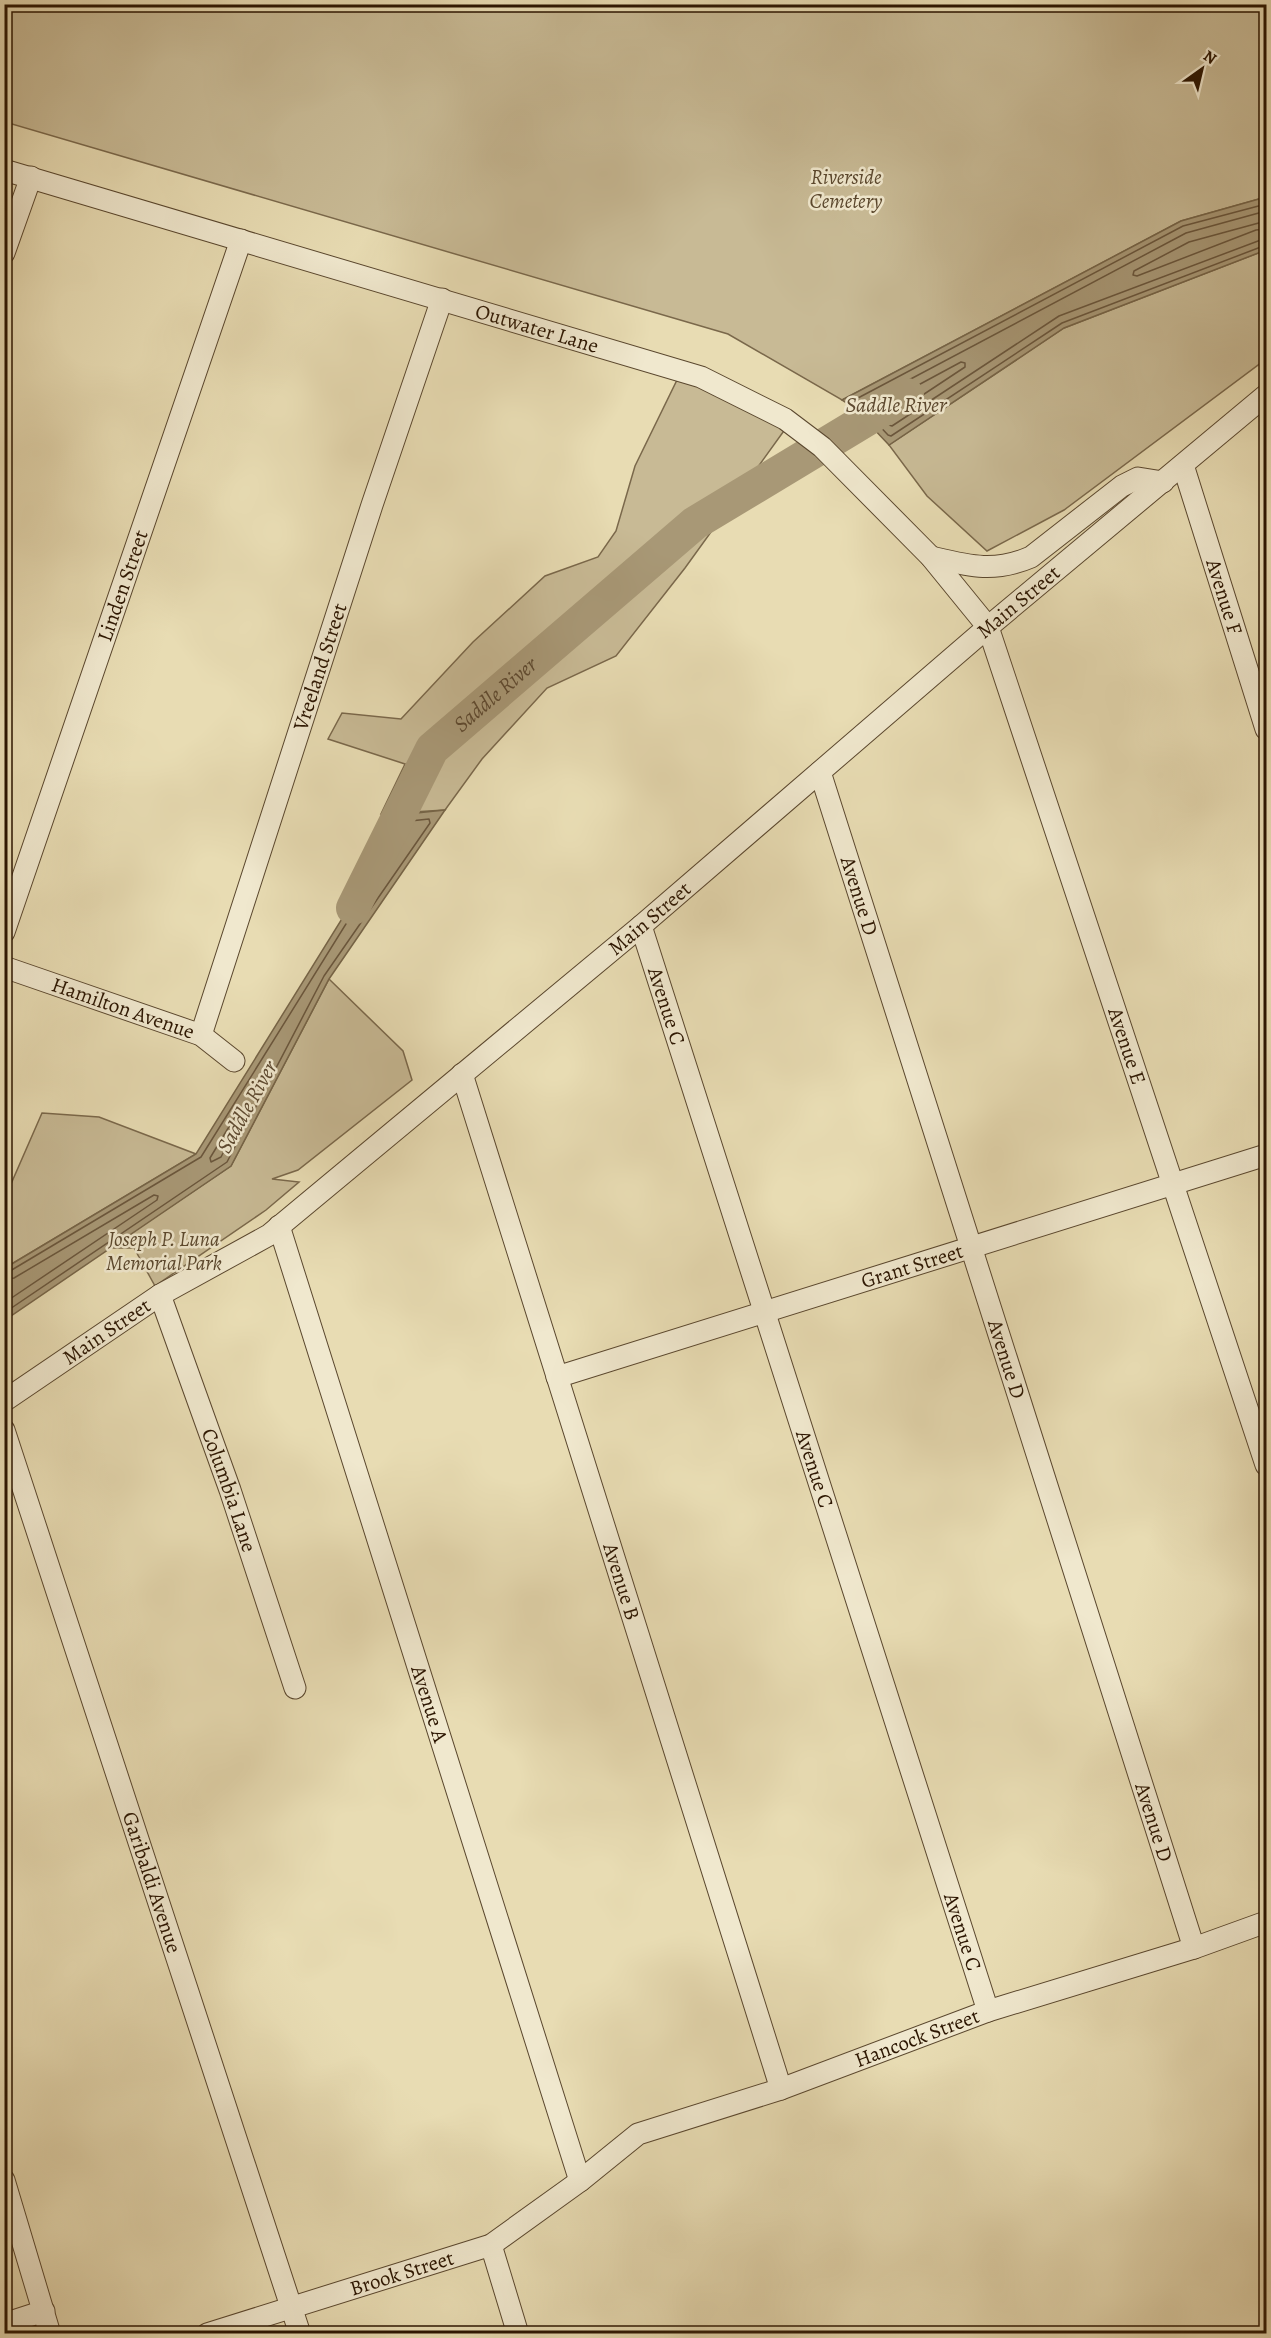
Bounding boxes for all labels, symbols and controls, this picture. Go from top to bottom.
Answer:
north arrow [1172,39,1232,99]
text: N [1199,45,1221,70]
park label: Riverside Cemetery [810,163,882,215]
street label: Outwater Lane [472,297,602,360]
water label: Saddle River [845,390,948,420]
street label: Linden Street [91,526,155,645]
street label: Avenue F [1199,555,1249,638]
street label: Main Street [971,559,1066,645]
street label: Vreeland Street [286,599,353,735]
water label: Saddle River [447,649,545,739]
street label: Avenue D [833,852,885,939]
street label: Main Street [602,875,697,962]
street label: Avenue C [641,963,692,1048]
street label: Hamilton Avenue [48,970,198,1046]
street label: Avenue E [1101,1003,1153,1088]
water label: Saddle River [209,1054,285,1159]
park label: Joseph P. Luna Memorial Park [106,1225,222,1277]
street label: Grant Street [857,1237,967,1295]
street label: Main Street [57,1291,156,1371]
street label: Avenue D [981,1315,1032,1402]
street label: Columbia Lane [195,1424,263,1556]
street label: Avenue C [789,1426,840,1511]
street label: Avenue B [596,1539,647,1624]
street label: Avenue A [404,1661,455,1746]
street label: Avenue D [1128,1778,1180,1865]
street label: Garibaldi Avenue [116,1808,188,1957]
street label: Avenue C [937,1889,988,1974]
street label: Hancock Street [851,2002,983,2074]
street label: Brook Street [346,2244,457,2302]

